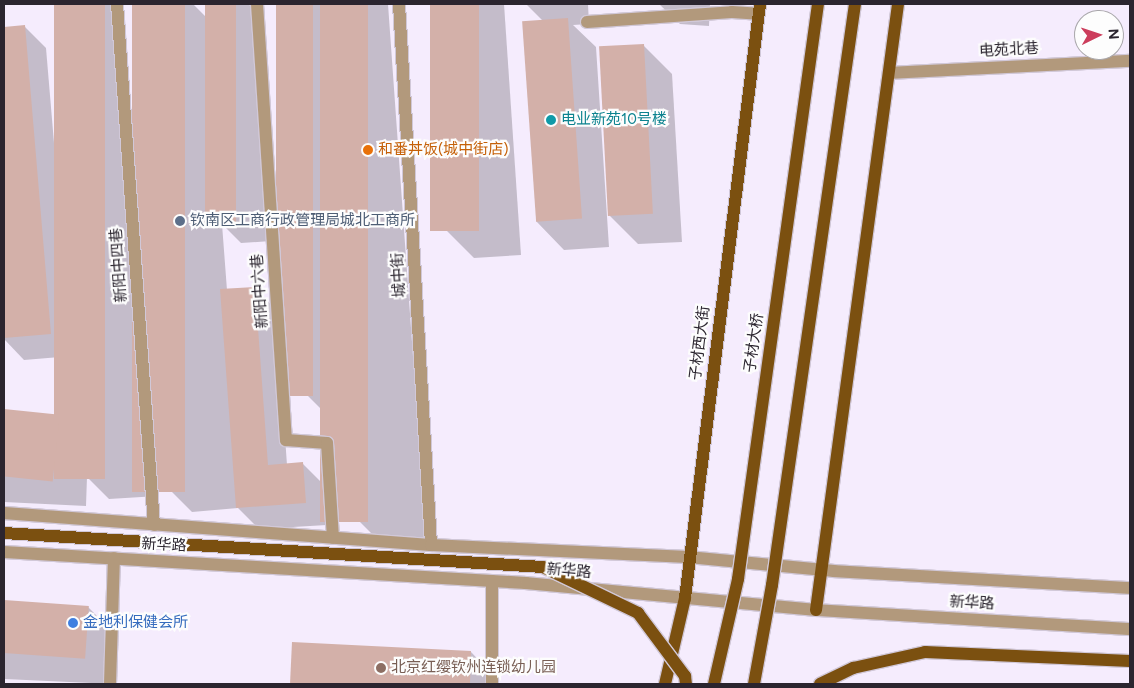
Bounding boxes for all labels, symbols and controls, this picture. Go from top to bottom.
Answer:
north arrow [1074,10,1124,60]
text: N [1105,28,1122,40]
street label: 电苑北巷 [979,39,1039,61]
place label: 电业新苑10号楼 [561,111,667,129]
marker: 电业新苑10号楼 [545,114,557,126]
place label: 和番丼饭(城中街店) [378,141,509,159]
marker: 和番丼饭(城中街店) [362,144,374,156]
place label: 钦南区工商行政管理局城北工商所 [190,212,415,230]
marker: 钦南区工商行政管理局城北工商所 [174,215,186,227]
street label: 新阳中四巷 [107,227,131,303]
street label: 城中街 [389,252,409,298]
street label: 新阳中六巷 [248,253,272,329]
street label: 子材西大街 [686,305,714,381]
street label: 子材大桥 [741,312,767,374]
street label: 新华路 [141,535,187,555]
street label: 新华路 [546,560,592,582]
street label: 新华路 [949,593,995,613]
place label: 金地利保健会所 [83,614,188,632]
marker: 金地利保健会所 [67,617,79,629]
place label: 北京红缨钦州连锁幼儿园 [391,659,556,677]
marker: 北京红缨钦州连锁幼儿园 [375,662,387,674]

